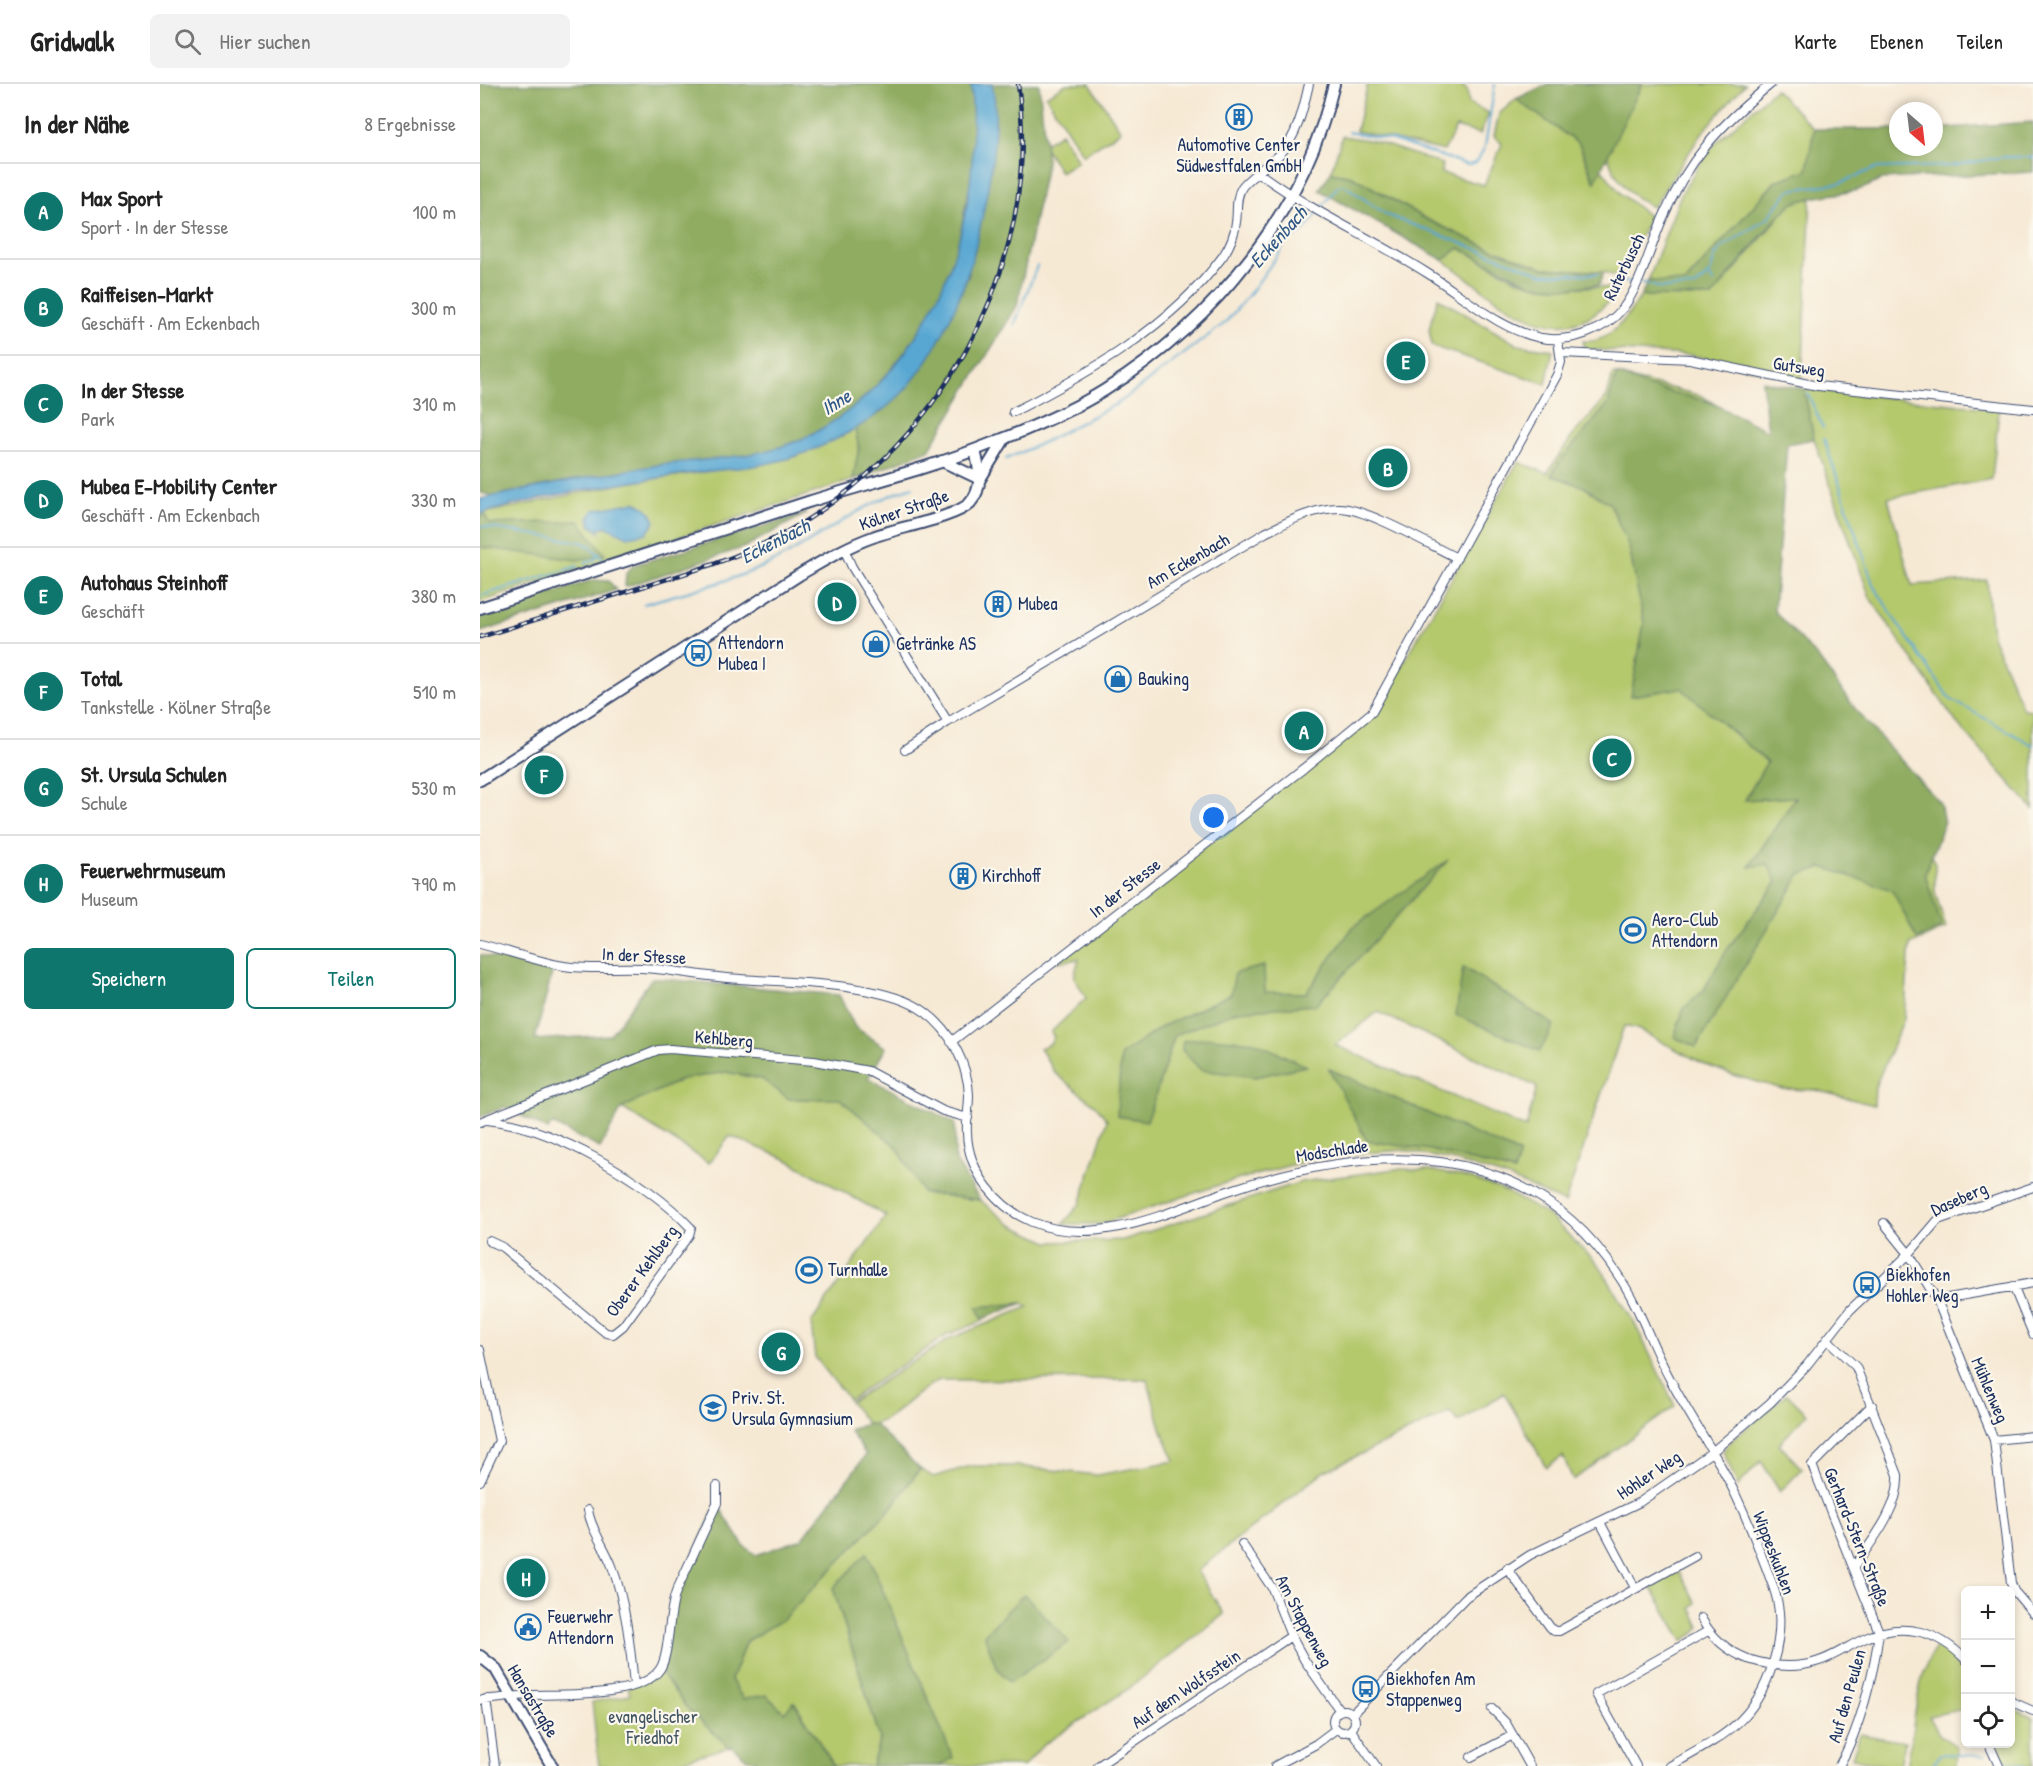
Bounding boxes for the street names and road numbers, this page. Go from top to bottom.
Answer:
street label: Ruterbusch [1597,229,1651,305]
street label: Gutsweg [1771,350,1827,383]
street label: Kölner Straße [856,483,952,536]
street label: Am Eckenbach [1142,527,1234,594]
street label: In der Stesse [1084,852,1166,923]
street label: In der Stesse [601,941,687,970]
street label: Kehlberg [694,1024,754,1054]
street label: Modschlade [1294,1132,1370,1169]
street label: Daseberg [1927,1175,1991,1222]
street label: Oberer Kehlberg [600,1220,684,1322]
street label: Mühlenweg [1965,1353,2015,1426]
street label: Hohler Weg [1612,1444,1686,1505]
street label: Gerhard-Stern-Straße [1818,1464,1897,1610]
street label: Wippeskuhlen [1747,1508,1802,1598]
street label: Am Stappenweg [1270,1570,1339,1671]
street label: Auf dem Wolfsstein [1126,1643,1245,1734]
street label: Auf den Peulen [1821,1646,1872,1746]
street label: Hansastraße [502,1659,565,1742]

